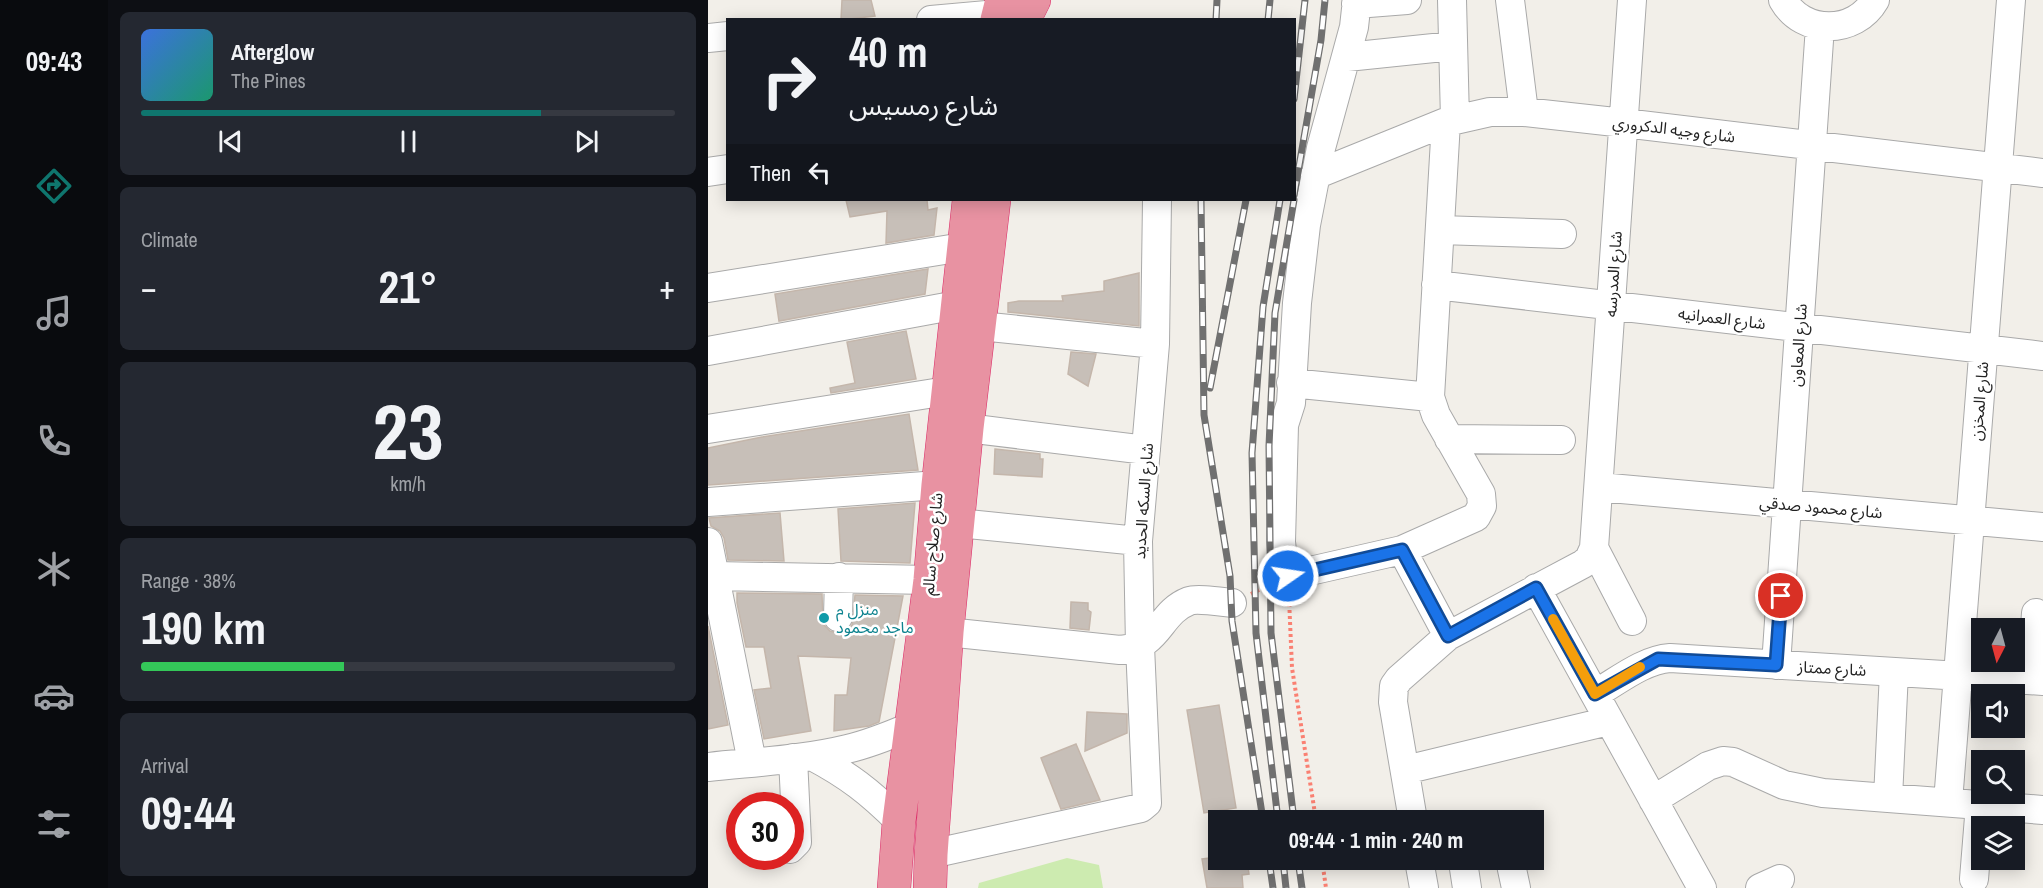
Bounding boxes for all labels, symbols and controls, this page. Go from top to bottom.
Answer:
text: 40 m [849,24,928,80]
text: Afterglow [231,37,314,67]
icon: right [750,42,828,120]
text: 09:43 [26,43,82,79]
text: The Pines [231,67,306,94]
text: شارع رمسيس [849,87,998,123]
street label: شارع وجيه الدكروري [1611,111,1737,149]
icon: previous [214,125,247,158]
icon: pause [392,125,425,158]
icon: next [570,125,603,158]
icon: left [803,156,836,189]
text: Then [750,158,791,188]
icon: directions [33,165,75,207]
text: Climate [141,226,198,253]
street label: شارع المدرسه [1599,230,1629,318]
text: 21° [378,256,438,317]
text: − [141,265,157,309]
text: + [659,265,675,309]
icon: music [33,292,75,334]
street label: شارع العمرانيه [1677,302,1767,336]
street label: شارع المعاون [1784,303,1814,387]
street label: شارع المخزن [1965,360,1995,442]
text: 23 [372,378,444,483]
icon: phone [33,420,75,462]
street label: شارع السكه الحديد [1128,442,1160,560]
text: km/h [390,470,426,497]
street label: شارع محمود صدقي [1758,491,1883,525]
street label: شارع صلاح سالم [917,492,949,596]
position arrow [1256,544,1320,608]
icon: climate [33,548,75,590]
text: Range · 38% [141,567,236,594]
pin [1755,570,1806,621]
icon: arrive [1764,579,1797,612]
text: 190 km [141,597,266,658]
place label: منزل م ماجد محمود [836,598,914,638]
marker: منزل م ماجد محمود [817,611,831,625]
north arrow [1971,618,2025,672]
map controls [1971,618,2025,870]
street label: شارع ممتاز [1796,655,1867,683]
icon: car [33,675,75,717]
button: sound [1971,684,2025,738]
button: search [1971,750,2025,804]
text: Arrival [141,752,188,779]
text: 09:44 [141,782,235,843]
speed limit sign: 30 [726,792,804,870]
icon: filters [33,803,75,845]
button: layers [1971,816,2025,870]
text: 09:44 · 1 min · 240 m [1289,825,1463,855]

